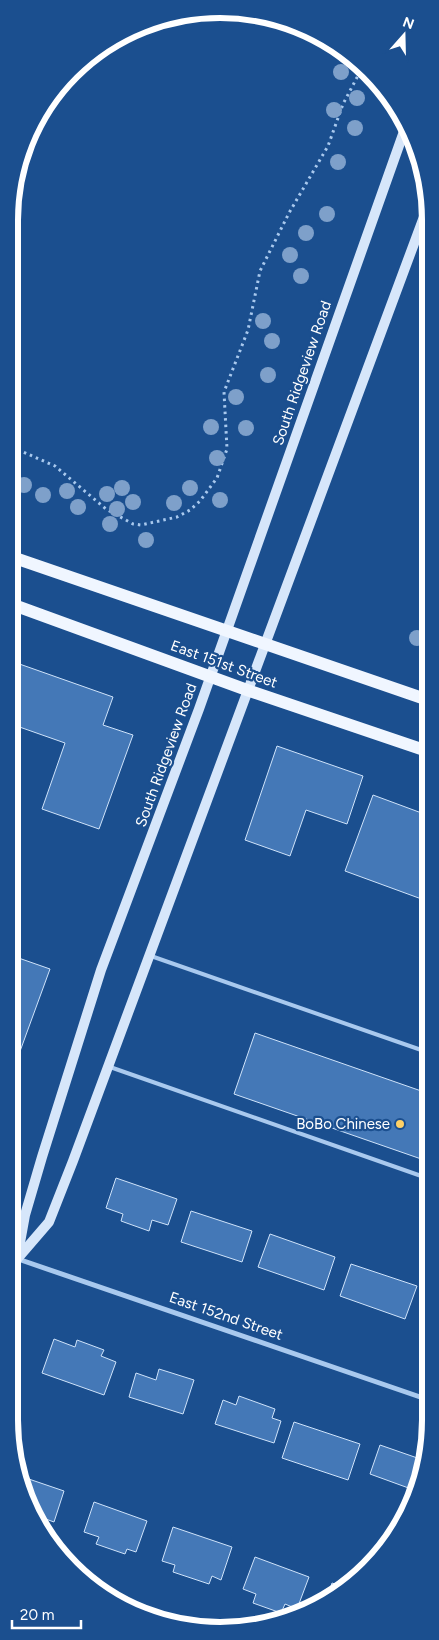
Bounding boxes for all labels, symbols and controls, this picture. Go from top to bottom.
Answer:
north arrow [379,10,429,60]
text: N [400,13,416,33]
street label: South Ridgeview Road [269,298,335,448]
street label: East 151st Street [168,636,280,692]
street label: South Ridgeview Road [132,681,200,829]
place label: BoBo Chinese [296,1115,390,1133]
marker: BoBo Chinese [394,1118,406,1130]
street label: East 152nd Street [167,1288,285,1344]
scale bar [12,1598,81,1630]
text: 20 m [20,1606,54,1624]

